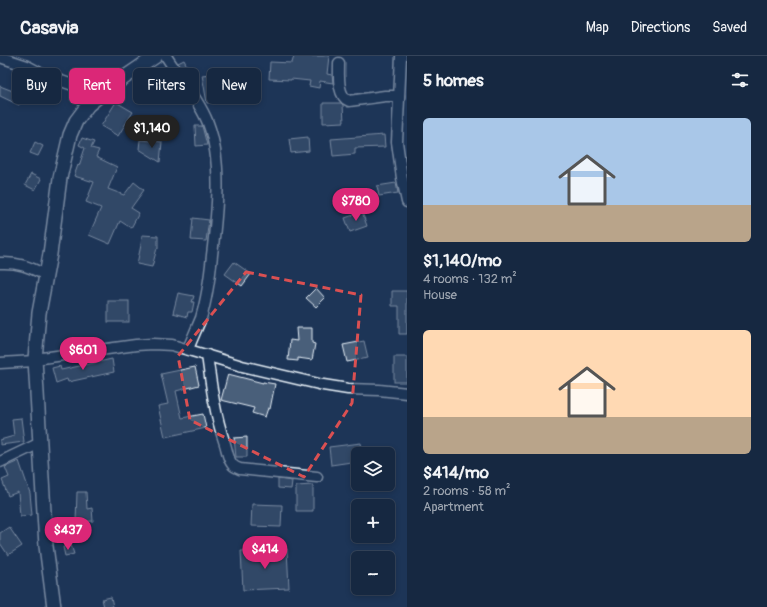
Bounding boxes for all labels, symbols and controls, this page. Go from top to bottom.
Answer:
text: Casavia [20,16,79,40]
text: Map [586,19,609,36]
text: Directions [631,19,690,36]
text: Saved [712,19,747,36]
chip: Buy [12,68,61,104]
chip: Rent [69,68,125,104]
chip: Filters [133,68,199,104]
chip: New [207,68,261,104]
icon: filters [729,69,751,91]
text: 5 homes [423,70,484,91]
pin: $1,140 [119,115,185,149]
text: $1,140 [134,120,170,136]
icon: home [551,144,623,216]
pin: $780 [332,188,380,222]
text: $780 [341,193,371,209]
text: $1,140/mo [423,250,502,271]
text: 4 rooms · 132 m² [423,271,517,287]
text: House [423,287,457,303]
pin: $601 [59,337,107,371]
text: $601 [69,342,97,358]
icon: home [551,356,623,428]
map controls [351,447,395,595]
button: layers [351,447,395,491]
text: $414/mo [423,462,489,483]
text: 2 rooms · 58 m² [423,483,510,499]
button: + [351,499,395,543]
text: Apartment [423,499,484,515]
pin: $437 [44,517,92,551]
text: $437 [54,522,82,538]
pin: $414 [241,536,289,570]
text: $414 [251,541,279,557]
button: − [351,551,395,595]

